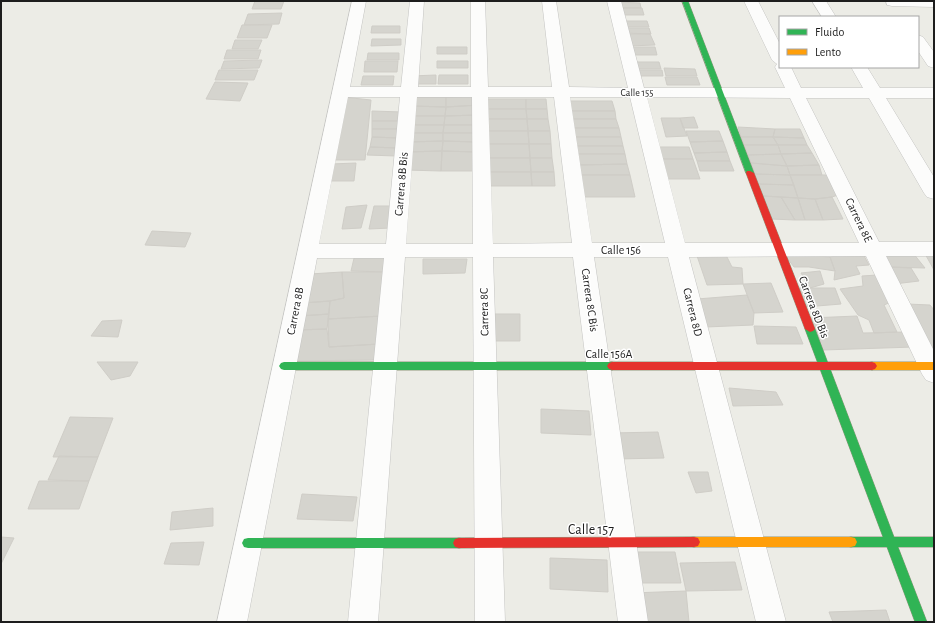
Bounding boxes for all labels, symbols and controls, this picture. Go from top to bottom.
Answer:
legend [779,16,919,68]
text: Fluido [815,26,844,38]
text: Lento [815,46,841,58]
street label: Calle 155 [621,88,653,98]
street label: Carrera 8B Bis [392,152,410,216]
street label: Carrera 8E [843,196,875,244]
street label: Calle 156 [601,244,641,256]
street label: Carrera 8C Bis [580,268,600,332]
street label: Carrera 8D Bis [797,274,831,340]
street label: Carrera 8B [284,286,306,336]
street label: Carrera 8D [681,286,705,338]
street label: Carrera 8C [478,288,490,336]
street label: Calle 156A [586,348,633,360]
street label: Calle 157 [568,523,614,537]

